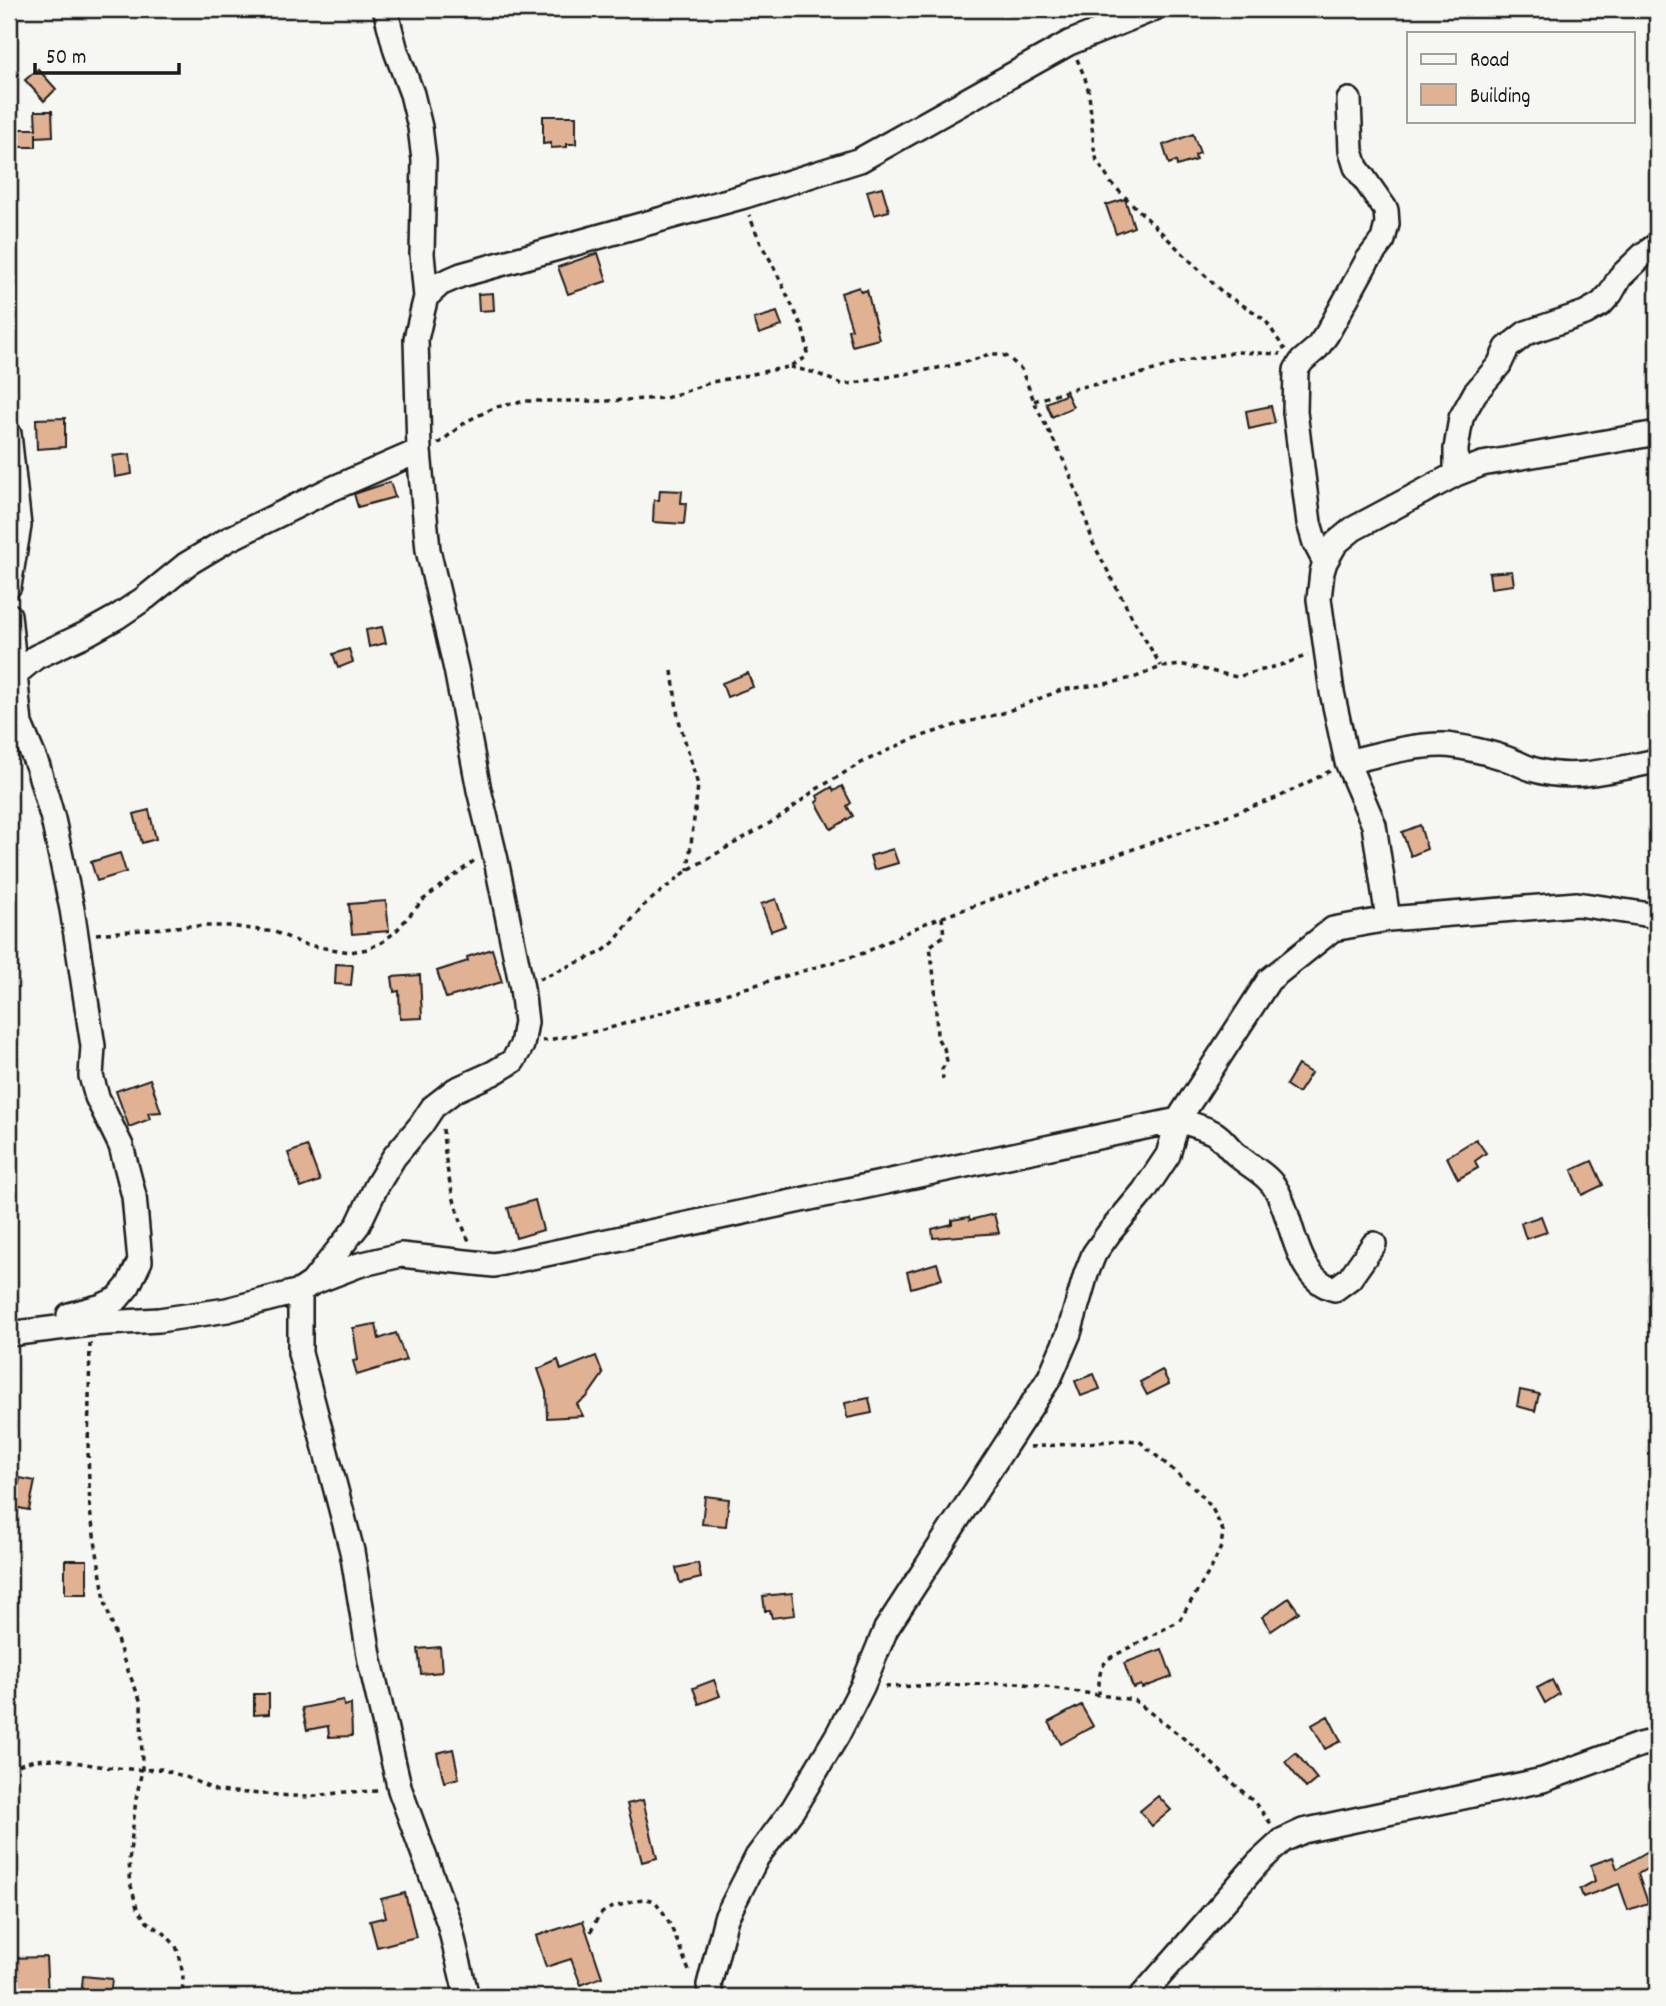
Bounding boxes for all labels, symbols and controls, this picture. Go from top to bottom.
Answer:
scale bar [35,32,178,76]
legend [1407,32,1634,122]
text: 50 m [46,44,86,74]
text: Road [1470,47,1509,77]
text: Building [1470,83,1530,113]

